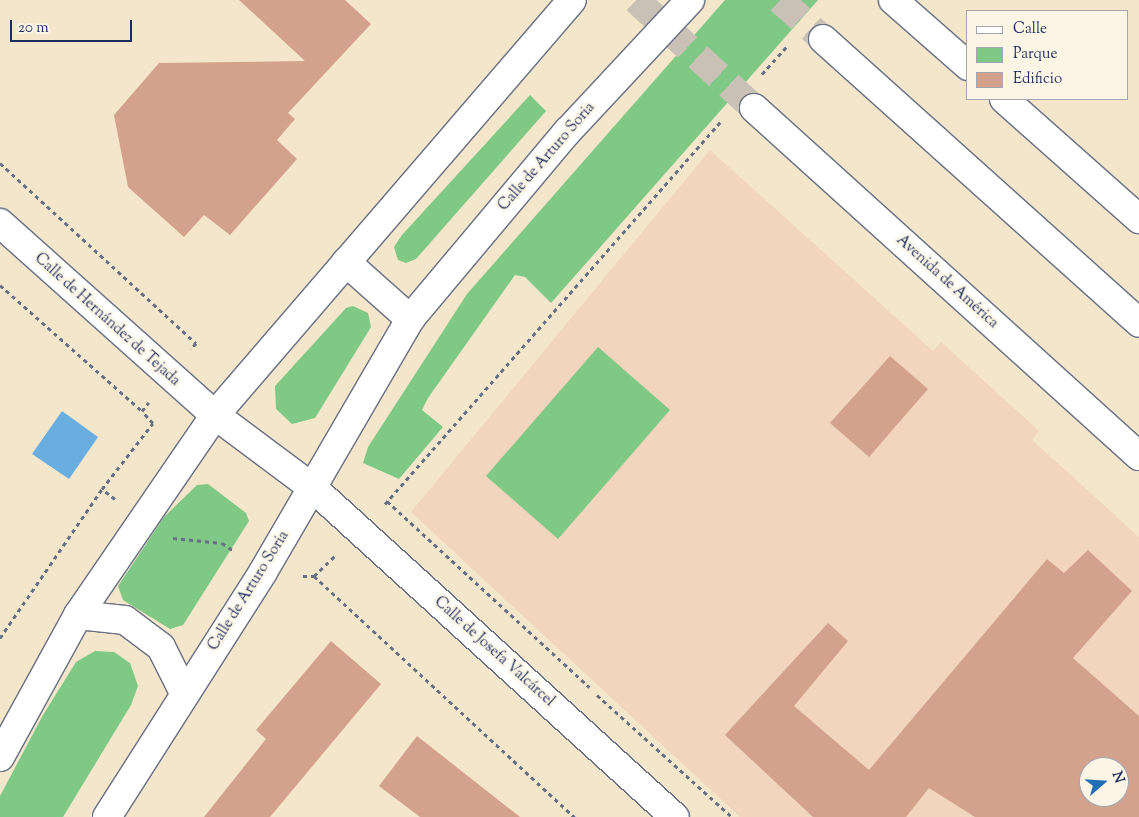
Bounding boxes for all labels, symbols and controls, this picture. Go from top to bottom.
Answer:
scale bar [12,10,135,42]
legend [966,10,1129,100]
text: 20 m [18,18,49,39]
text: Calle [1013,19,1047,40]
text: Parque [1013,44,1057,65]
text: Edificio [1013,69,1062,90]
street label: Calle de Arturo Soria [495,99,599,215]
street label: Avenida de América [892,232,1002,332]
street label: Calle de Hernández de Tejada [30,250,184,390]
street label: Calle de Arturo Soria [205,528,293,654]
street label: Calle de Josefa Valcárcel [430,593,558,711]
north arrow [1079,757,1129,807]
text: N [1106,769,1129,786]

